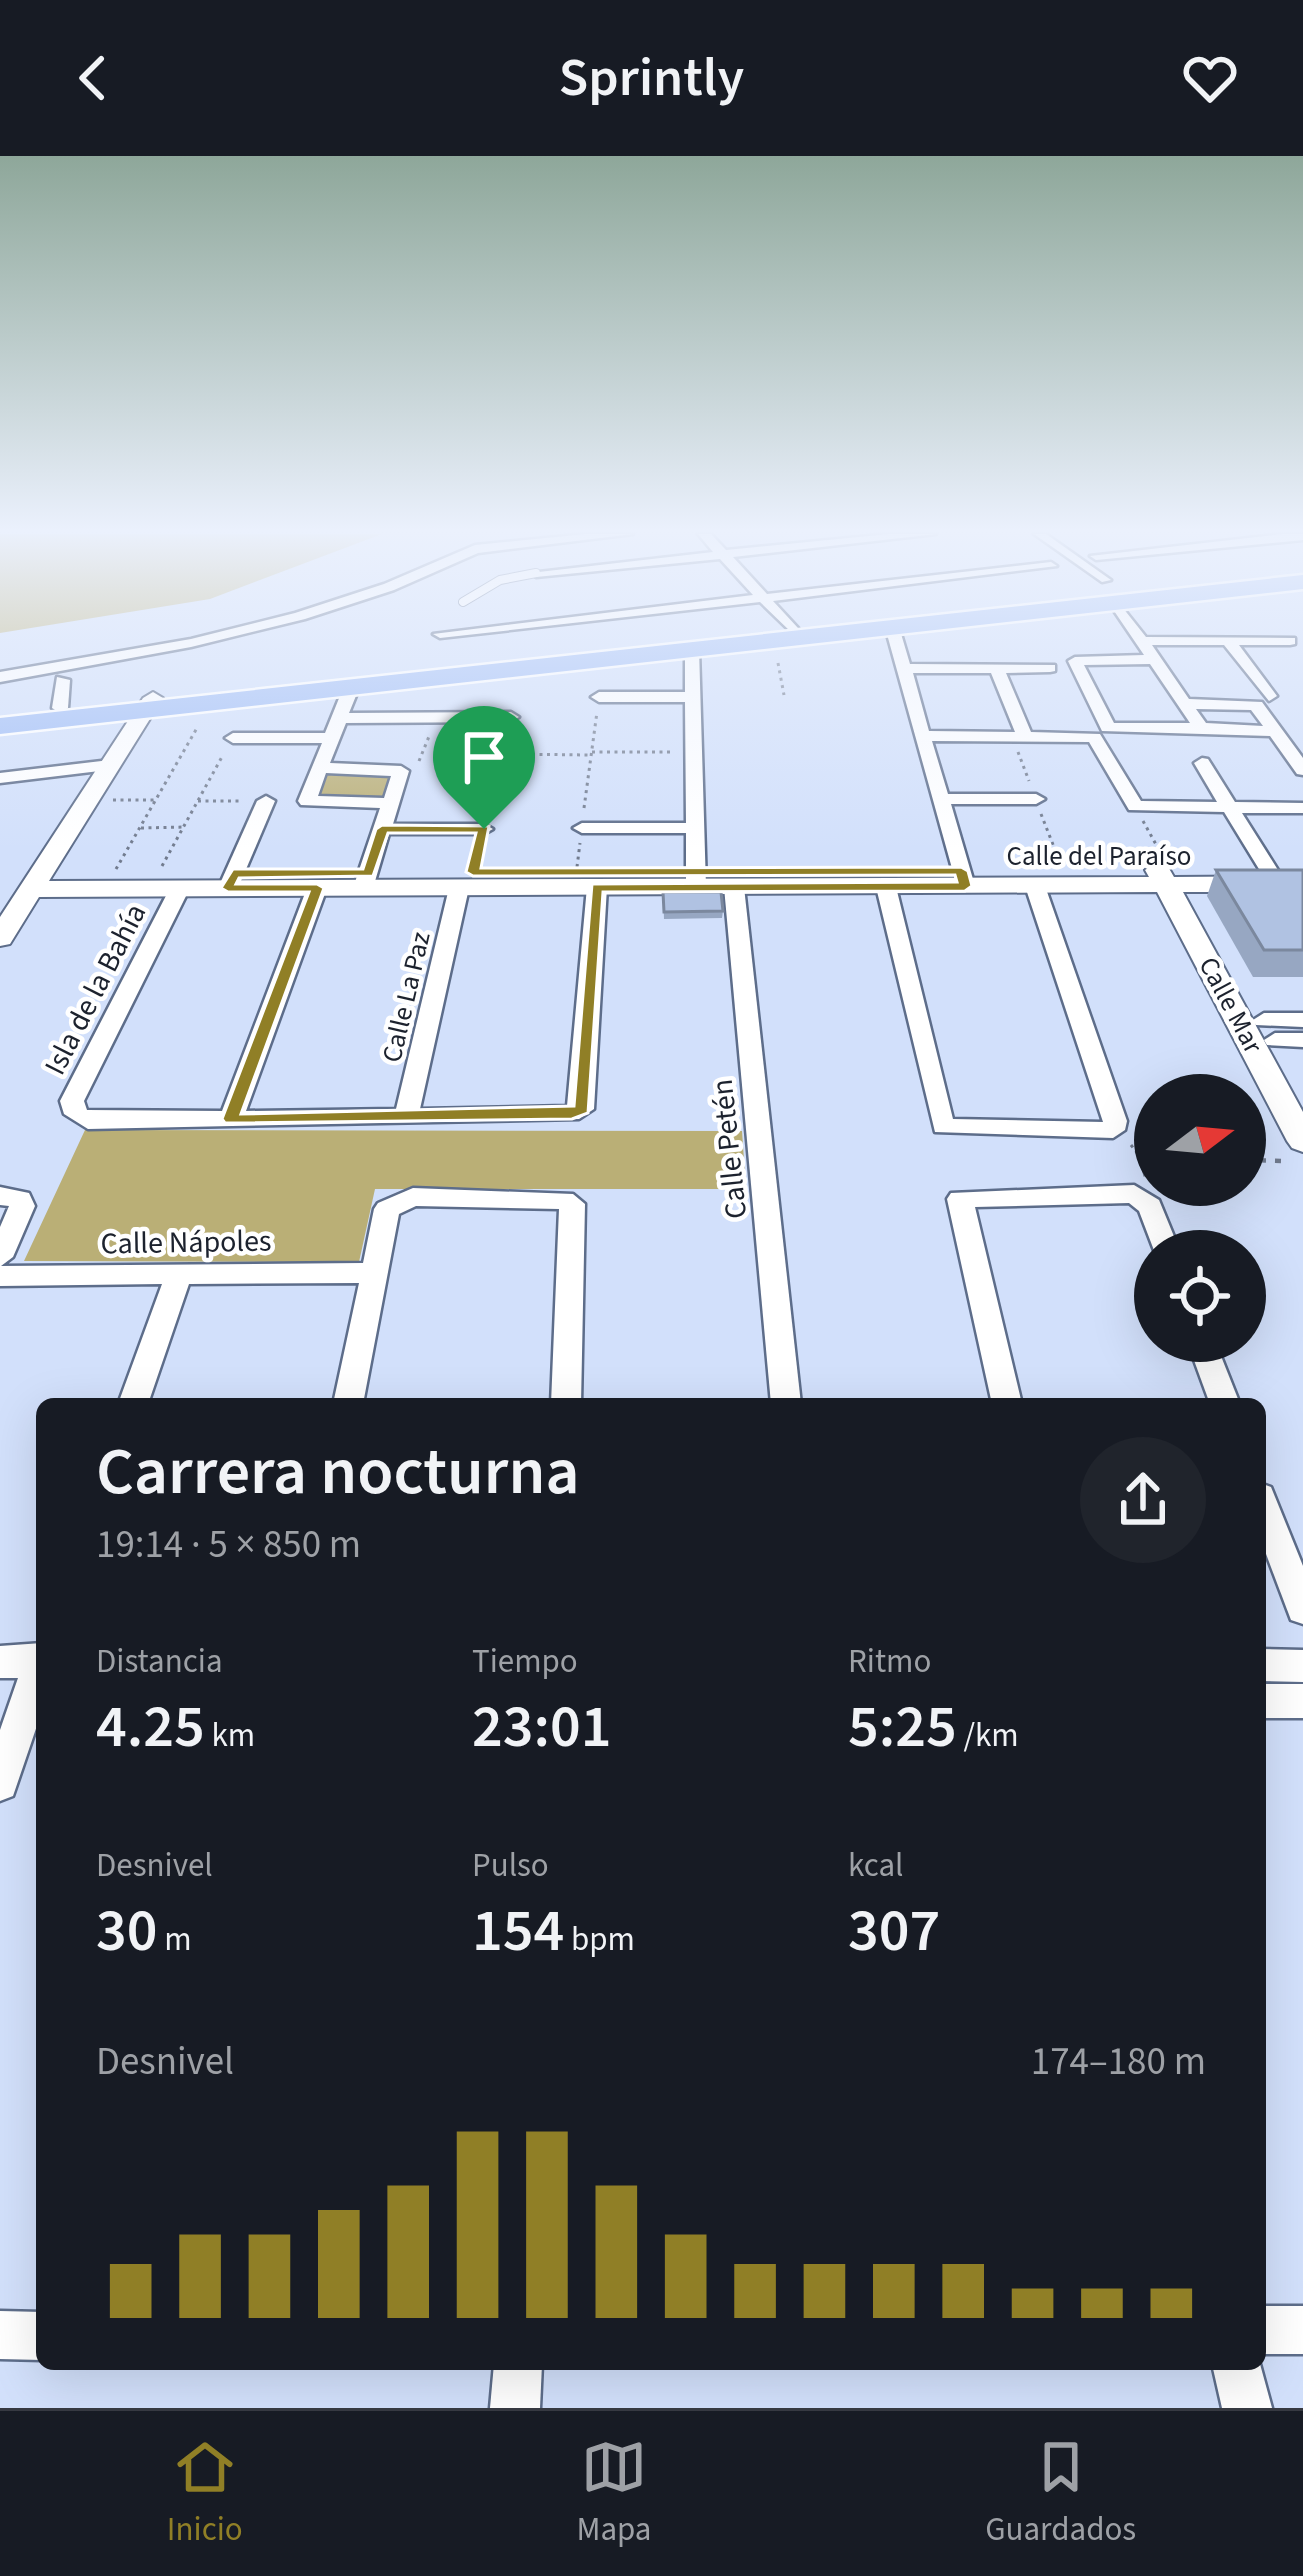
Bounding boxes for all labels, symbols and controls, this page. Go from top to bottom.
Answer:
text: Sprintly [559,40,744,117]
icon: back [60,45,126,111]
icon: heart [1177,45,1243,111]
pin [433,706,535,829]
icon: arrive [451,724,517,790]
street label: Calle del Paraíso [1007,837,1191,876]
street label: Isla de la Bahía [34,896,157,1082]
street label: Calle La Paz [373,928,440,1066]
street label: Calle Mar [1189,950,1273,1061]
north arrow [1134,1074,1266,1206]
map controls [1134,1074,1266,1362]
street label: Calle Petén [701,1077,758,1221]
street label: Calle Nápoles [100,1220,272,1265]
button: locate [1134,1230,1266,1362]
text: Carrera nocturna [96,1425,579,1519]
button: share [1080,1437,1206,1563]
text: 19:14 · 5 × 850 m [96,1517,361,1573]
text: Distancia [96,1638,223,1685]
text: Tiempo [472,1638,578,1685]
text: Ritmo [848,1638,931,1685]
text: 4.25 [96,1685,205,1770]
text: 23:01 [472,1685,612,1770]
text: 5:25 [848,1685,957,1770]
text: km [205,1712,255,1759]
text: /km [957,1712,1019,1759]
text: Desnivel [96,1842,213,1889]
text: Pulso [472,1842,549,1889]
text: kcal [848,1842,904,1889]
text: 30 [96,1889,158,1974]
text: 154 [472,1889,564,1974]
text: 307 [848,1889,940,1974]
text: m [158,1916,192,1963]
text: bpm [564,1916,635,1963]
text: Desnivel [96,2034,234,2090]
text: 174–180 m [1031,2034,1206,2090]
tab: Inicio [167,2434,243,2553]
tab: Mapa [576,2434,652,2553]
tab: Guardados [985,2434,1136,2553]

